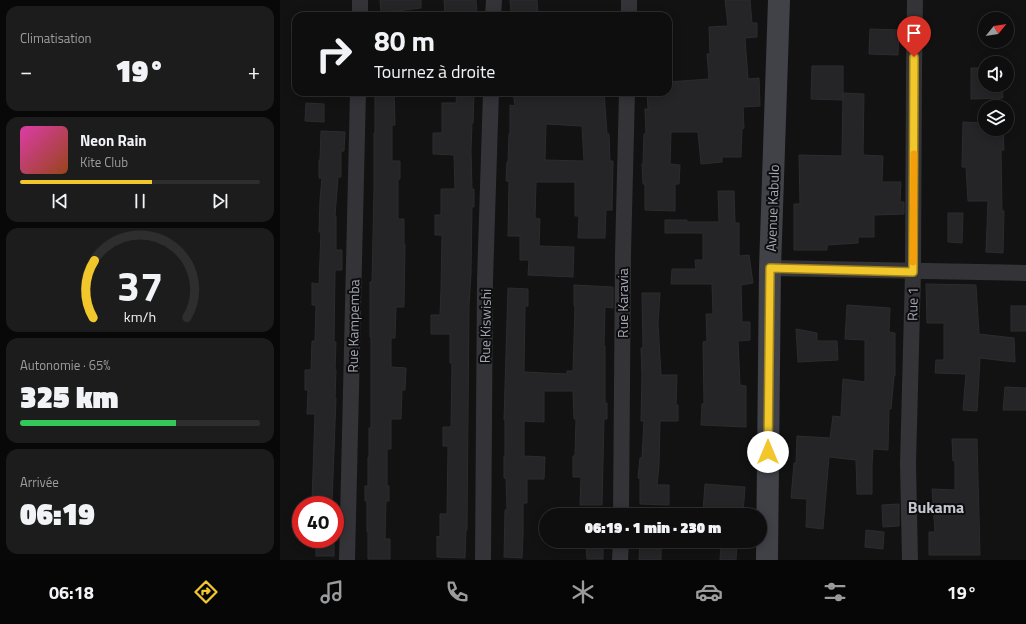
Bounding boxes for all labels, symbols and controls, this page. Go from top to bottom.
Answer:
north arrow [978,12,1014,48]
map controls [978,12,1014,136]
pin [897,16,931,57]
text: 80 m [374,19,435,62]
icon: arrive [903,22,925,44]
text: Climatisation [20,28,92,48]
icon: right [308,28,360,80]
text: 19° [115,48,165,94]
text: − [20,54,32,88]
text: + [248,54,260,88]
button: sound [978,56,1014,92]
text: Tournez à droite [374,58,495,85]
button: layers [978,100,1014,136]
text: Neon Rain [80,129,147,152]
text: Kite Club [80,152,128,172]
street label: Avenue Kabulo [760,164,784,252]
icon: previous [49,190,71,212]
icon: pause [129,190,151,212]
icon: next [209,190,231,212]
text: 37 [117,254,163,317]
street label: Rue Karavia [612,268,633,338]
street label: Rue Kampemba [342,279,364,373]
street label: Rue 1 [901,287,923,321]
street label: Rue Kiswishi [474,289,496,363]
text: km/h [124,306,156,328]
text: Autonomie · 65% [20,355,111,375]
text: 325 km [20,374,118,420]
position arrow [747,431,789,473]
text: Arrivée [20,472,59,492]
text: 06:19 [20,491,95,537]
district label: Bukama [908,495,964,519]
speed limit sign: 40 [292,496,344,548]
text: 06:19 · 1 min · 230 m [585,516,721,539]
icon: directions [192,578,220,606]
icon: music [318,578,346,606]
icon: phone [443,578,471,606]
icon: climate [569,578,597,606]
icon: car [695,578,723,606]
icon: filters [821,578,849,606]
text: 06:18 [49,579,94,606]
text: 19° [947,579,977,606]

